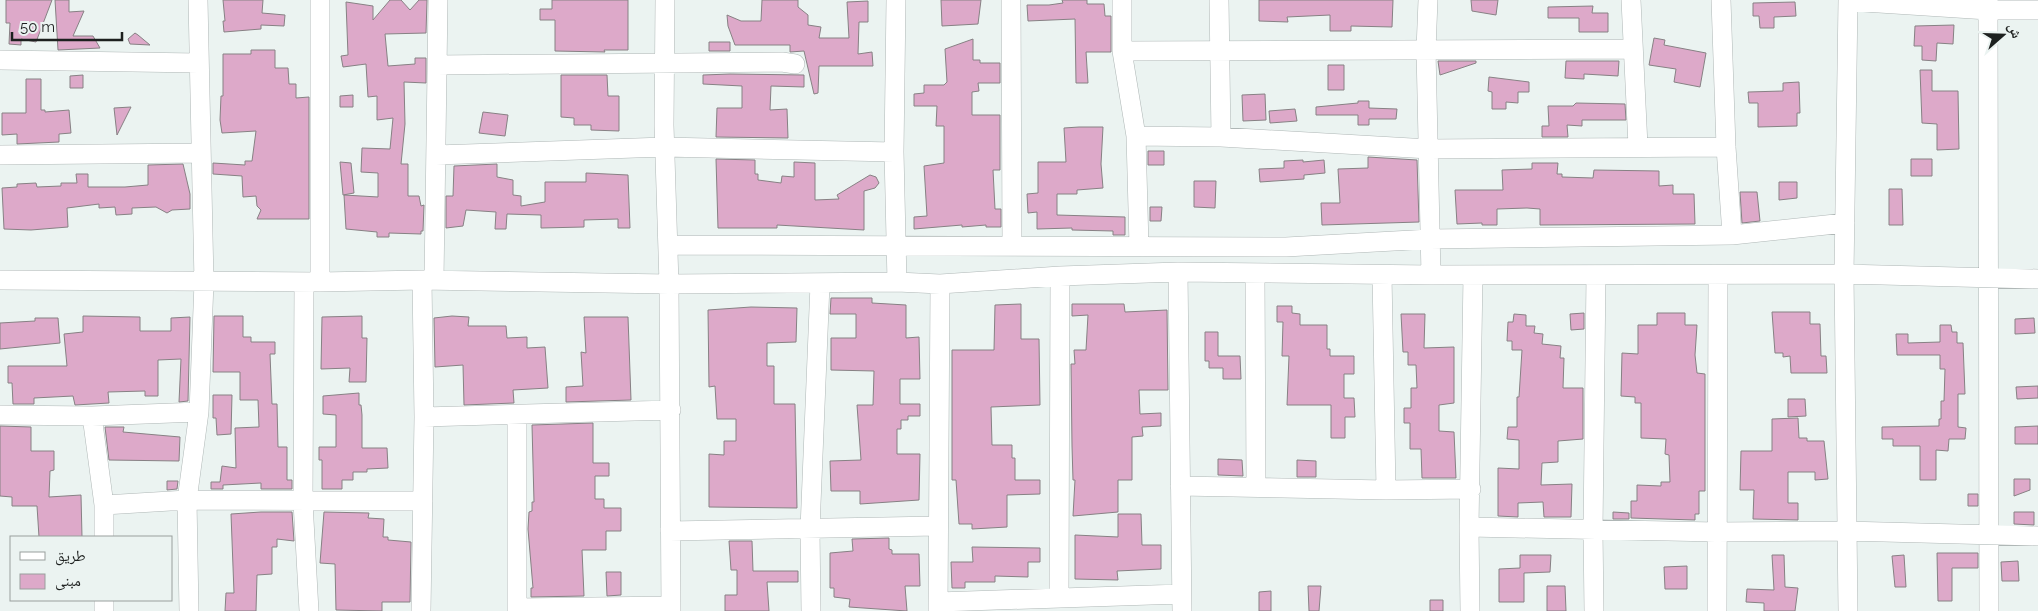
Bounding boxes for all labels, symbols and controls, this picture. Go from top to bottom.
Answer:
scale bar [12,10,122,42]
north arrow [1978,10,2028,60]
text: 50 m [20,18,55,36]
text: ش [2004,21,2025,41]
legend [10,536,172,601]
text: طريق [55,547,86,566]
text: مبنى [55,572,81,591]

